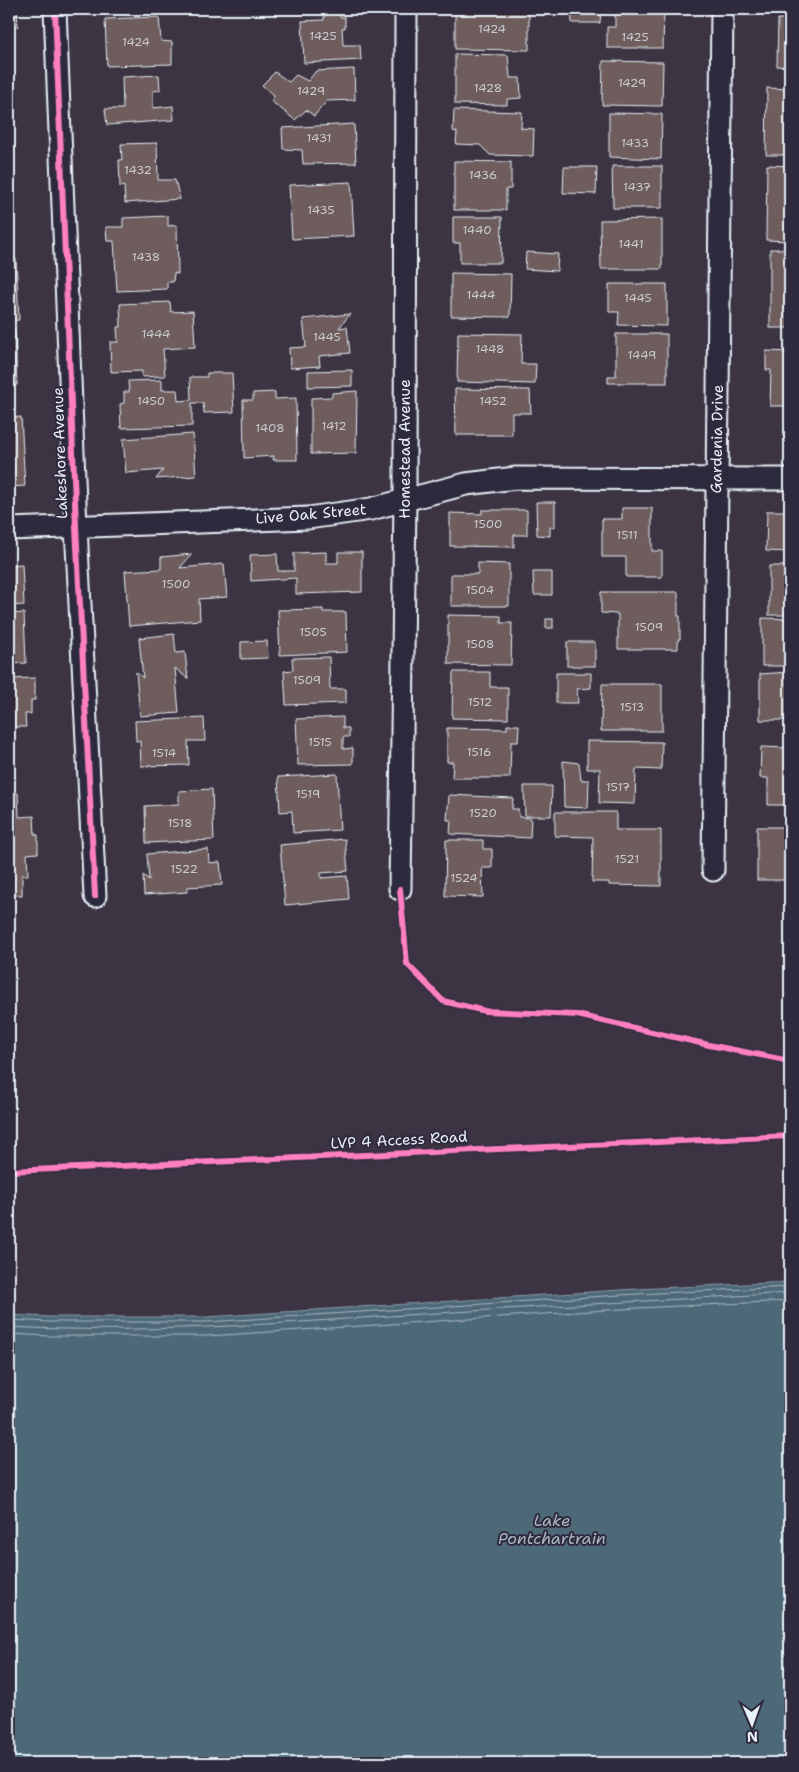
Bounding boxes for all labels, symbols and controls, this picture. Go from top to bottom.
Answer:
house number: 1424 [478,21,506,37]
house number: 1425 [309,28,337,44]
house number: 1425 [621,29,649,45]
house number: 1424 [122,34,150,50]
house number: 1429 [618,75,646,91]
house number: 1428 [474,80,502,96]
house number: 1429 [297,83,325,99]
house number: 1431 [307,130,331,146]
house number: 1433 [621,135,649,151]
house number: 1432 [124,162,152,178]
house number: 1436 [469,167,497,183]
house number: 1437 [623,179,651,195]
house number: 1435 [307,202,335,218]
house number: 1440 [462,222,492,238]
house number: 1441 [618,236,644,252]
house number: 1438 [132,249,160,265]
house number: 1444 [467,287,496,303]
house number: 1445 [624,290,652,306]
house number: 1444 [142,326,171,342]
house number: 1445 [313,329,341,345]
house number: 1448 [475,341,505,357]
house number: 1449 [628,347,656,363]
street label: Homestead Avenue [395,379,415,519]
street label: Gardenia Drive [706,384,728,494]
street label: Lakeshore Avenue [48,387,72,519]
house number: 1450 [137,393,165,409]
house number: 1452 [479,393,507,409]
house number: 1412 [321,418,347,434]
house number: 1408 [255,420,285,436]
street label: Live Oak Street [255,499,367,529]
house number: 1500 [474,516,502,532]
house number: 1511 [616,527,638,543]
house number: 1500 [162,576,190,592]
house number: 1504 [466,582,494,598]
house number: 1509 [635,619,663,635]
house number: 1505 [299,624,327,640]
house number: 1508 [466,636,494,652]
house number: 1509 [293,672,321,688]
house number: 1512 [468,694,492,710]
house number: 1513 [620,699,644,715]
house number: 1515 [308,734,332,750]
house number: 1516 [467,744,491,760]
house number: 1514 [152,745,176,761]
house number: 1517 [606,779,630,795]
house number: 1519 [296,786,320,802]
house number: 1520 [469,805,497,821]
house number: 1518 [168,815,192,831]
house number: 1521 [615,851,639,867]
house number: 1522 [170,861,198,877]
house number: 1524 [450,870,478,886]
street label: LVP 4 Access Road [330,1126,469,1154]
water label: Lake Pontchartrain [498,1510,606,1549]
north arrow [726,1700,776,1750]
text: N [747,1728,758,1746]

